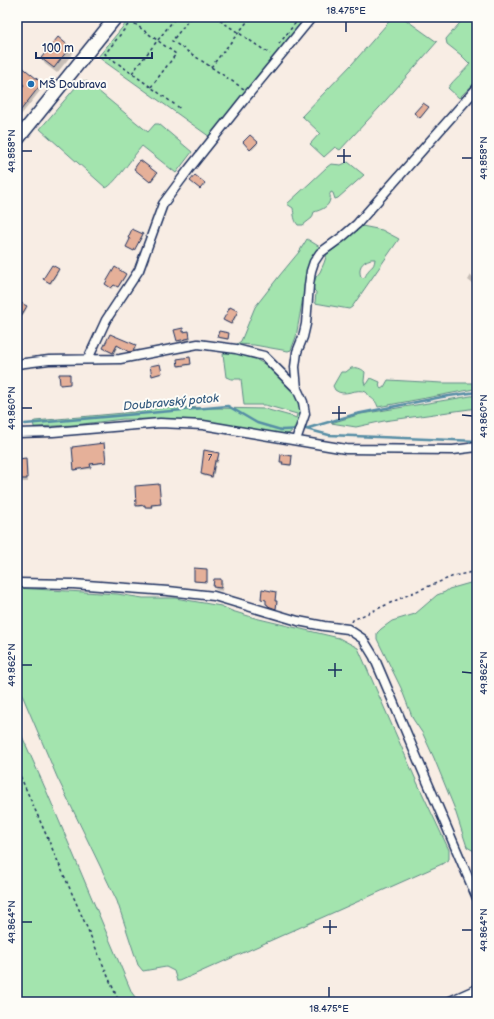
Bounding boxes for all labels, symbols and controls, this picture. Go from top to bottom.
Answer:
text: 18.475°E [326,5,366,17]
scale bar [36,34,152,60]
text: 100 m [42,41,74,56]
place label: MŠ Doubrava [39,77,107,91]
marker: MŠ Doubrava [26,79,36,89]
text: 49.858°N [6,129,18,173]
text: 49.858°N [478,136,490,180]
text: 49.860°N [6,386,18,430]
water label: Doubravský potok [123,391,221,414]
text: 49.860°N [478,394,490,438]
house number: 7 [208,453,213,464]
text: 49.862°N [6,643,18,687]
text: 49.862°N [478,651,490,695]
text: 49.864°N [6,900,18,944]
text: 49.864°N [478,908,490,952]
text: 18.475°E [309,1003,349,1015]

